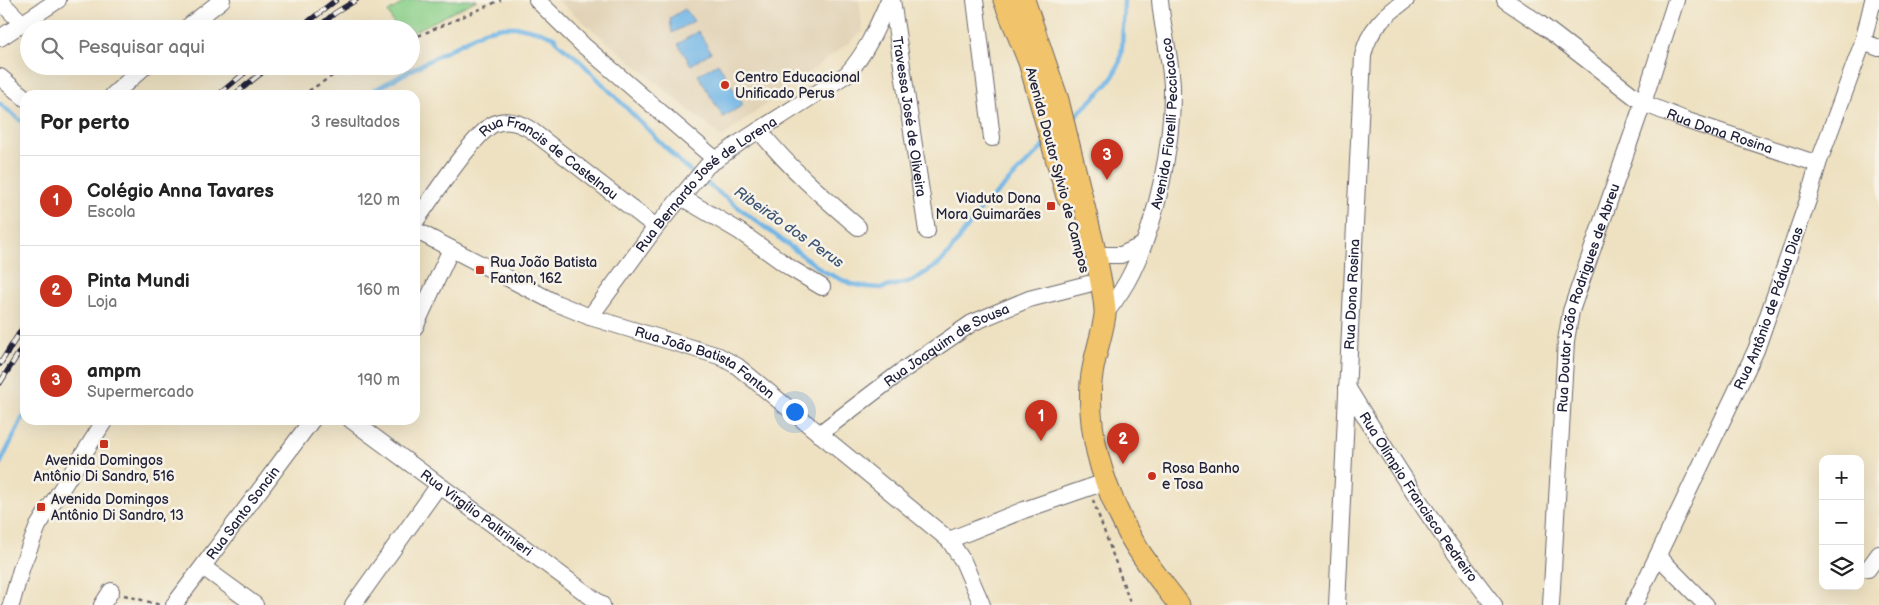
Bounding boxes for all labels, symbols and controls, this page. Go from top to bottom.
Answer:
search box [20,20,420,75]
icon: search [38,34,66,62]
street label: Travessa José de Oliveira [889,35,930,198]
text: Pesquisar aqui [78,36,205,59]
street label: Avenida Fiorelli Peccicacco [1147,36,1181,211]
street label: Avenida Doutor Sylvio de Campos [1022,65,1093,275]
place label: Centro Educacional Unificado Perus [735,69,860,102]
marker: Centro Educacional Unificado Perus [719,79,731,91]
street label: Rua Dona Rosina [1664,105,1775,157]
text: Por perto [40,110,130,135]
text: 3 resultados [311,113,400,132]
street label: Rua Francis de Castelnau [476,113,621,203]
street label: Rua Bernardo José de Lorena [632,113,780,256]
pin: 3 [1091,139,1123,180]
text: Colégio Anna Tavares [87,180,274,203]
street label: Rua Doutor João Rodrigues de Abreu [1554,181,1623,413]
water label: Ribeirão dos Perus [730,183,848,273]
place label: Viaduto Dona Mora Guimarães [935,190,1041,223]
text: 1 [53,191,59,210]
text: 120 m [357,191,400,210]
marker: Viaduto Dona Mora Guimarães [1045,200,1057,212]
text: Escola [87,203,136,222]
street label: Rua Antônio de Pádua Dias [1730,225,1807,393]
street label: Rua Dona Rosina [1341,238,1363,350]
place label: Rua João Batista Fanton, 162 [490,254,597,287]
marker: Rua João Batista Fanton, 162 [474,264,486,276]
text: Pinta Mundi [87,270,190,293]
text: 2 [51,281,61,300]
text: 160 m [357,281,400,300]
text: Loja [87,293,117,312]
street label: Rua Joaquim de Sousa [881,300,1012,391]
street label: Rua João Batista Fanton [632,323,778,402]
text: ampm [87,360,141,383]
text: 3 [51,371,61,390]
text: 190 m [358,371,400,390]
text: Supermercado [87,383,194,402]
your location [782,399,808,425]
pin: 1 [1025,400,1057,441]
street label: Rua Olímpio Francisco Pedreiro [1355,409,1481,585]
pin: 2 [1107,423,1139,464]
marker: Avenida Domingos Antônio Di Sandro, 516 [98,438,110,450]
place label: Avenida Domingos Antônio Di Sandro, 516 [34,452,175,485]
map controls [1819,455,1864,590]
button: + [1819,455,1864,500]
place label: Rosa Banho e Tosa [1162,460,1240,493]
street label: Rua Santo Soncin [203,463,283,563]
street label: Rua Virgílio Paltrinieri [417,466,536,560]
marker: Rosa Banho e Tosa [1146,470,1158,482]
place label: Avenida Domingos Antônio Di Sandro, 13 [51,491,184,524]
button: − [1819,500,1864,545]
marker: Avenida Domingos Antônio Di Sandro, 13 [35,501,47,513]
button: layers [1819,545,1864,590]

